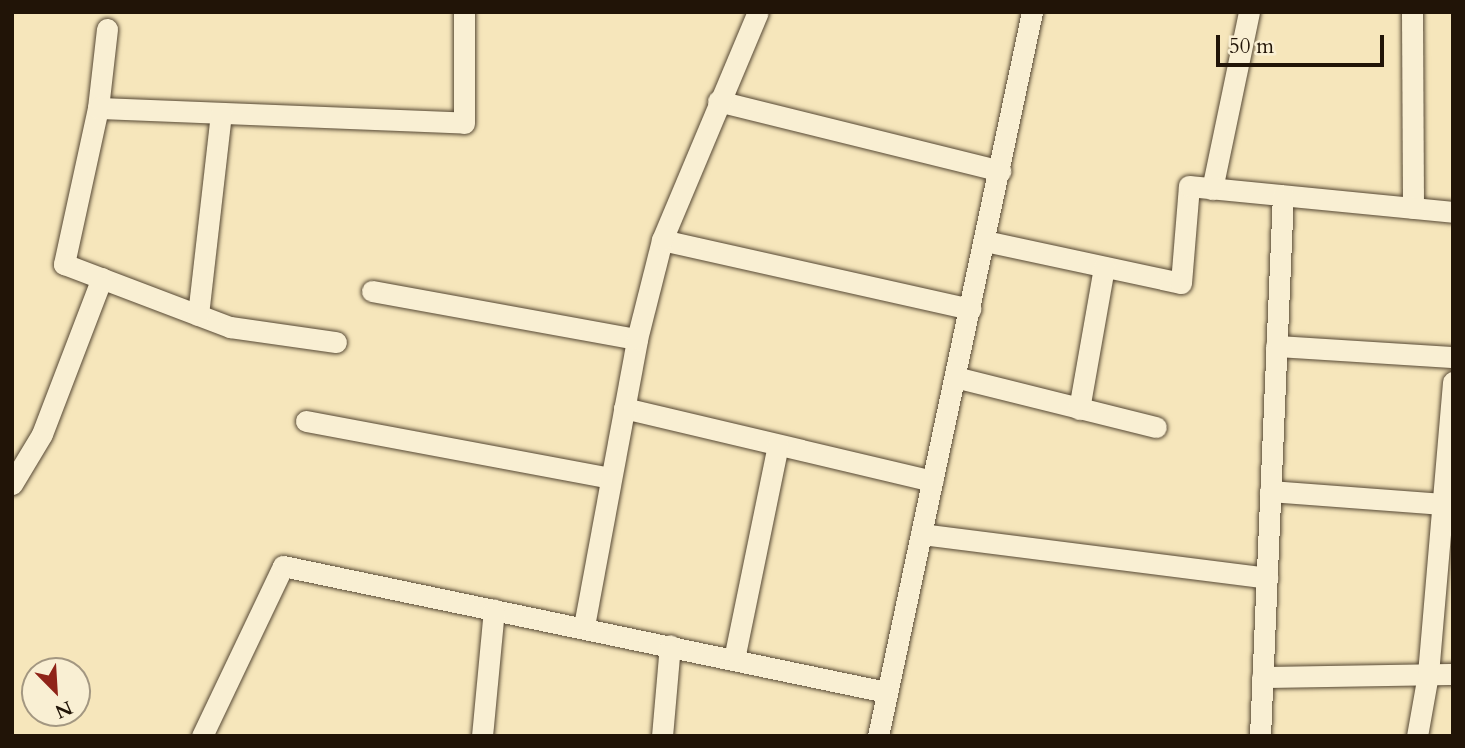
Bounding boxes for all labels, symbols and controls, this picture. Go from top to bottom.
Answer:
scale bar [1220,21,1388,65]
text: 50 m [1229,32,1274,61]
north arrow [21,657,91,727]
text: N [51,694,77,725]

